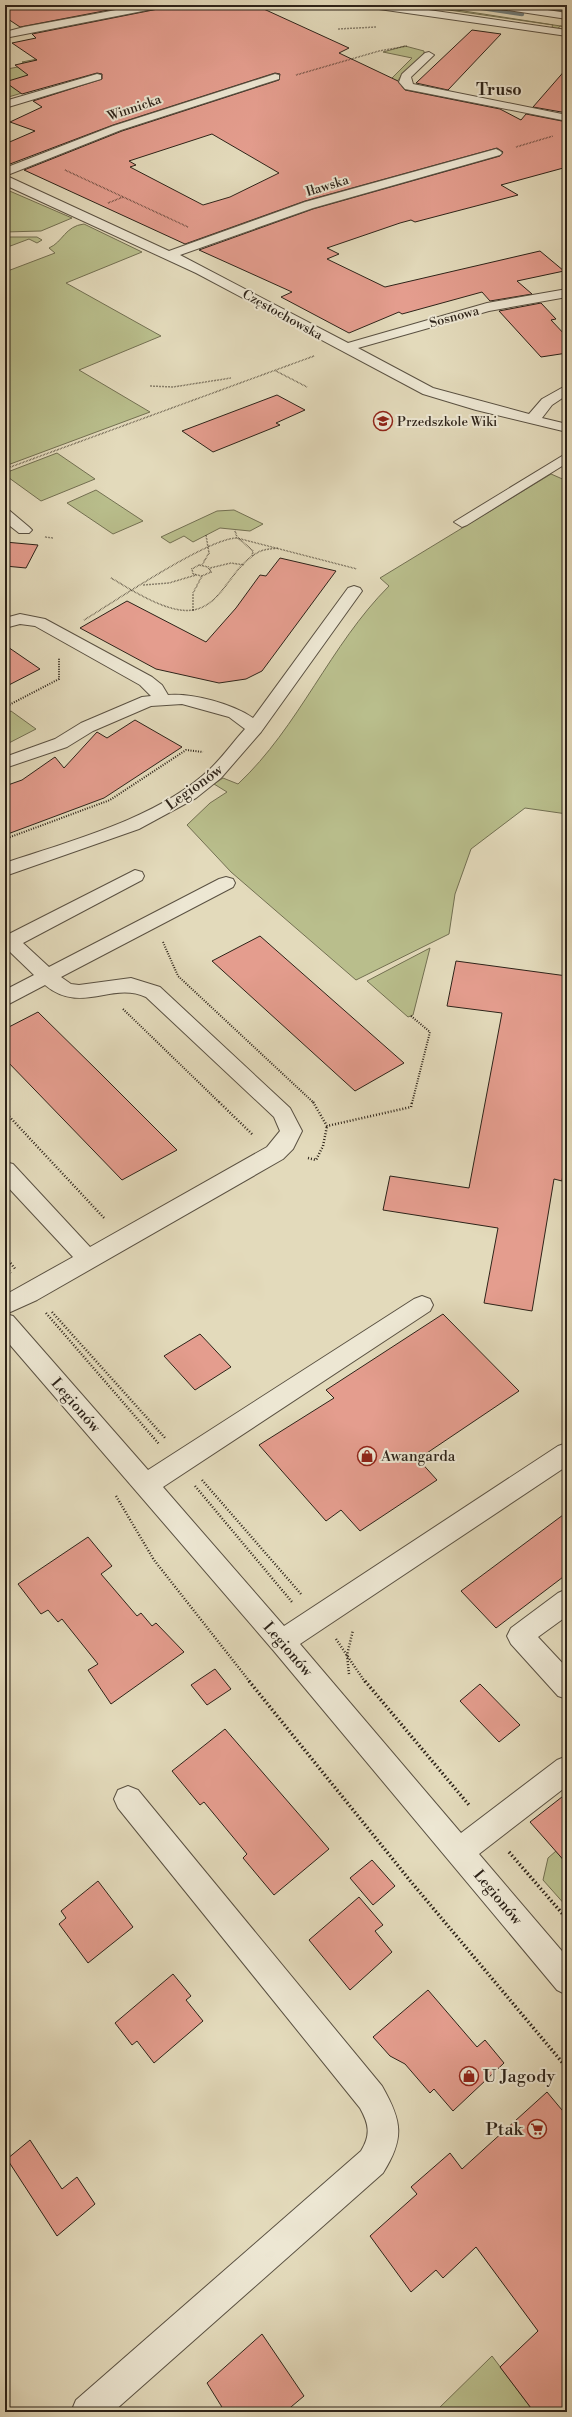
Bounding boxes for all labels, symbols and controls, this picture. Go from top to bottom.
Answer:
district label: Truso [476,80,522,100]
street label: Winnicka [104,91,164,125]
street label: Iławska [304,172,351,200]
street label: Częstochowska [240,286,326,344]
street label: Sosnowa [428,303,481,331]
school or university icon: Przedszkole Wiki [372,410,394,432]
place label: Przedszkole Wiki [397,414,497,430]
street label: Legionów [162,760,227,815]
street label: Legionów [47,1374,105,1437]
shop icon: Awangarda [356,1445,378,1467]
place label: Awangarda [380,1447,456,1466]
street label: Legionów [259,1618,317,1681]
street label: Legionów [469,1866,527,1929]
shop icon: U Jagody [458,2065,480,2087]
place label: U Jagody [483,2065,556,2088]
place label: Ptak [486,2118,525,2141]
supermarket icon: Ptak [526,2118,548,2140]

